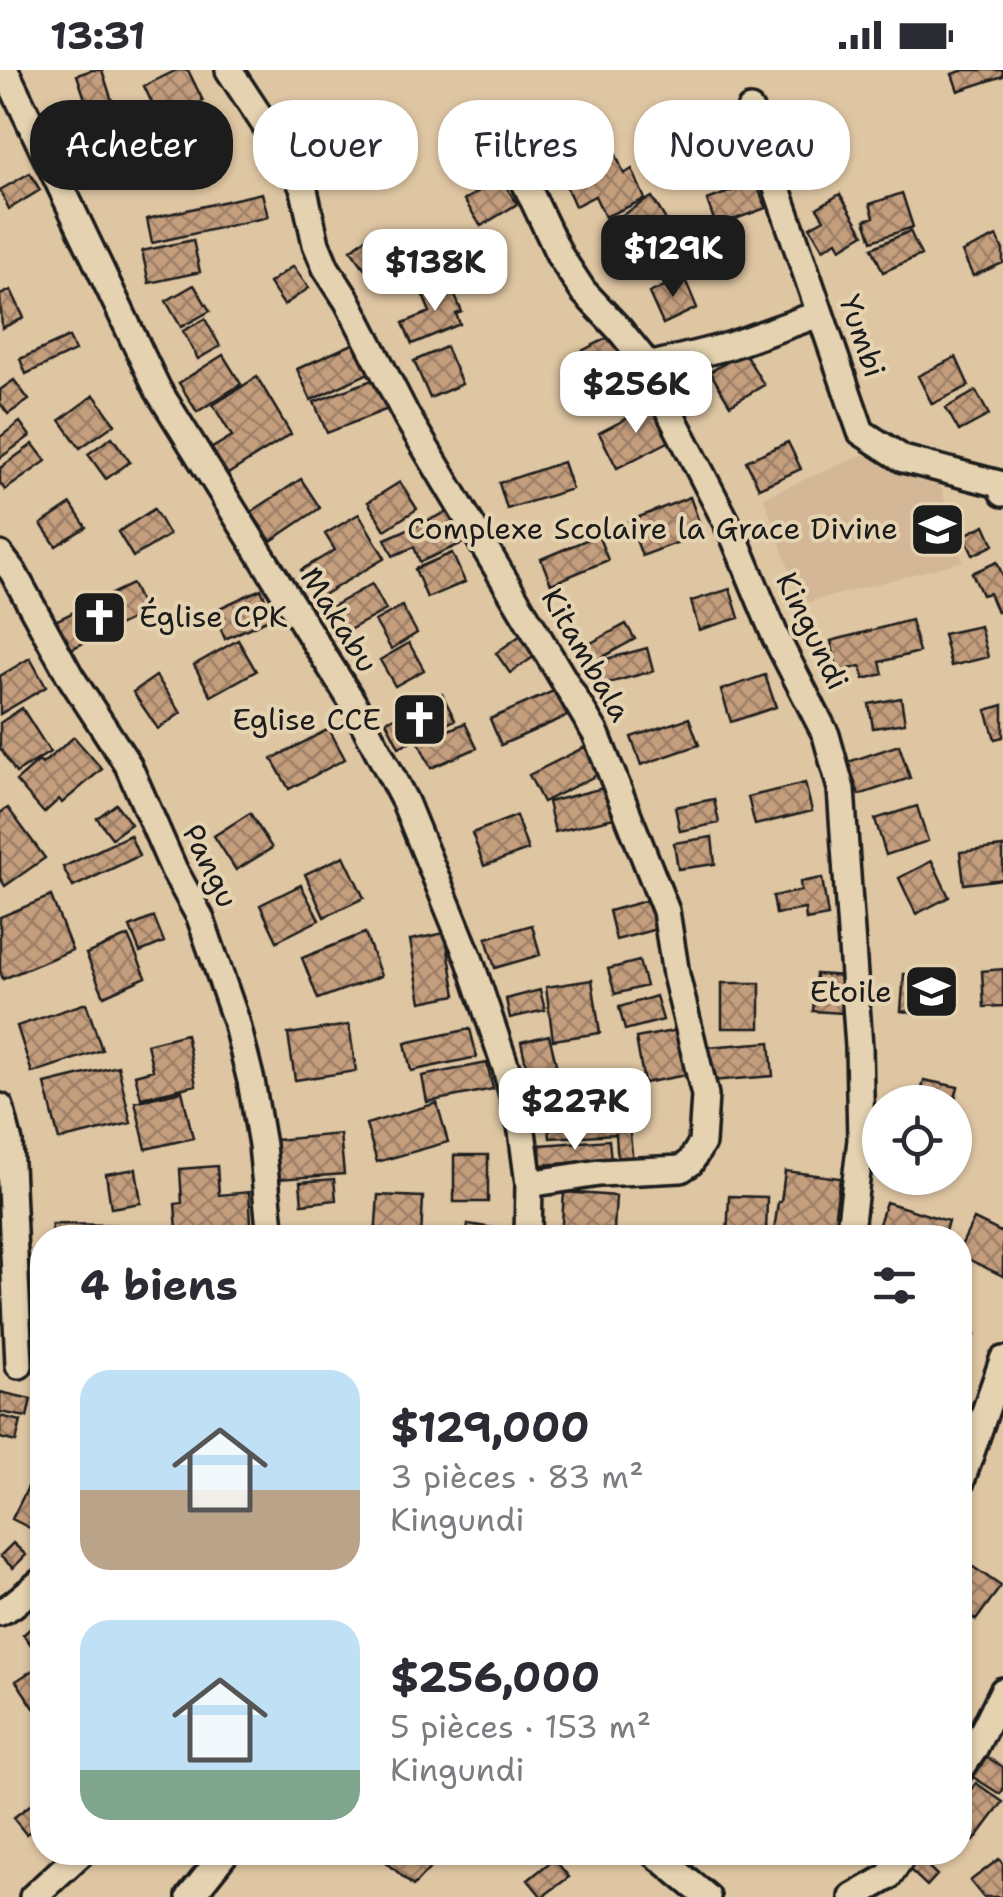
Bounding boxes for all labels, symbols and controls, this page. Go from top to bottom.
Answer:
text: 13:31 [50,10,146,61]
chip: Acheter [30,100,233,190]
chip: Louer [253,100,418,190]
chip: Filtres [438,100,614,190]
chip: Nouveau [634,100,850,190]
pin: $129K [603,215,743,300]
text: $129K [623,226,723,269]
pin: $138K [365,229,505,314]
text: $138K [384,240,486,283]
street label: Yumbi [829,289,896,383]
pin: $256K [566,351,706,436]
text: $256K [582,362,690,405]
school or university icon: Complexe Scolaire la Grace Divine [907,499,967,559]
place label: Complexe Scolaire la Grace Divine [407,508,898,549]
street label: Makabu [291,559,388,680]
street label: Kingundi [766,565,859,696]
street label: Kitambala [532,581,641,729]
church icon: Église CPK [70,587,130,647]
place label: Église CPK [139,596,288,637]
church icon: Eglise CCE [390,690,450,750]
place label: Eglise CCE [232,699,381,740]
street label: Pangu [173,817,248,914]
school or university icon: Etoile [901,962,961,1022]
place label: Etoile [810,971,892,1012]
pin: $227K [505,1068,645,1153]
text: $227K [521,1079,629,1122]
map controls [862,1085,972,1195]
button: locate [862,1085,972,1195]
text: 4 biens [80,1257,238,1313]
icon: filters [867,1258,922,1313]
text: $129,000 [390,1399,590,1455]
icon: home [160,1410,280,1530]
text: 3 pièces · 83 m² [390,1455,644,1498]
text: Kingundi [390,1498,525,1541]
text: $256,000 [390,1649,600,1705]
icon: home [160,1660,280,1780]
text: 5 pièces · 153 m² [390,1705,651,1748]
text: Kingundi [390,1748,525,1791]

